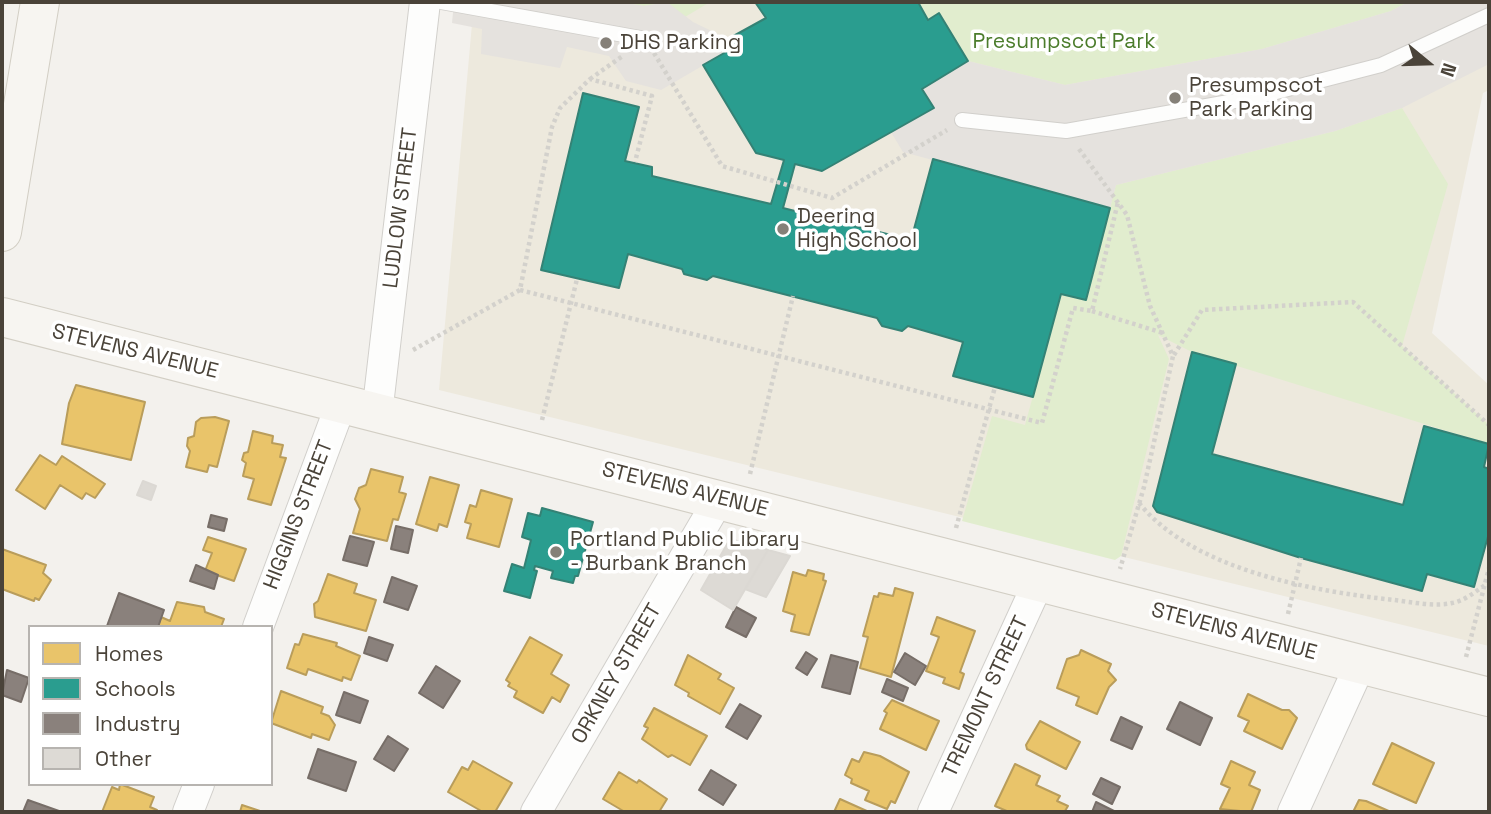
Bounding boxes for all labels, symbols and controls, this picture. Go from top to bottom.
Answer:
north arrow [1393,28,1463,98]
park label: Presumpscot Park [972,29,1156,55]
place label: DHS Parking [620,30,741,56]
marker: DHS Parking [598,35,614,51]
text: N [1434,60,1462,80]
place label: Presumpscot Park Parking [1189,73,1323,123]
marker: Presumpscot Park Parking [1167,90,1183,106]
street label: LUDLOW STREET [379,126,423,290]
place label: Deering High School [797,204,917,254]
marker: Deering High School [775,221,791,237]
street label: STEVENS AVENUE [49,319,221,385]
street label: HIGGINS STREET [259,437,339,593]
street label: STEVENS AVENUE [599,457,771,523]
place label: Portland Public Library - Burbank Branch [570,527,800,577]
marker: Portland Public Library - Burbank Branch [548,544,564,560]
street label: STEVENS AVENUE [1149,598,1319,666]
street label: ORKNEY STREET [567,599,667,749]
street label: TREMONT STREET [938,612,1034,782]
legend [28,625,273,786]
text: Homes [95,640,163,667]
text: Schools [95,675,175,702]
text: Industry [95,710,181,737]
text: Other [95,745,152,772]

